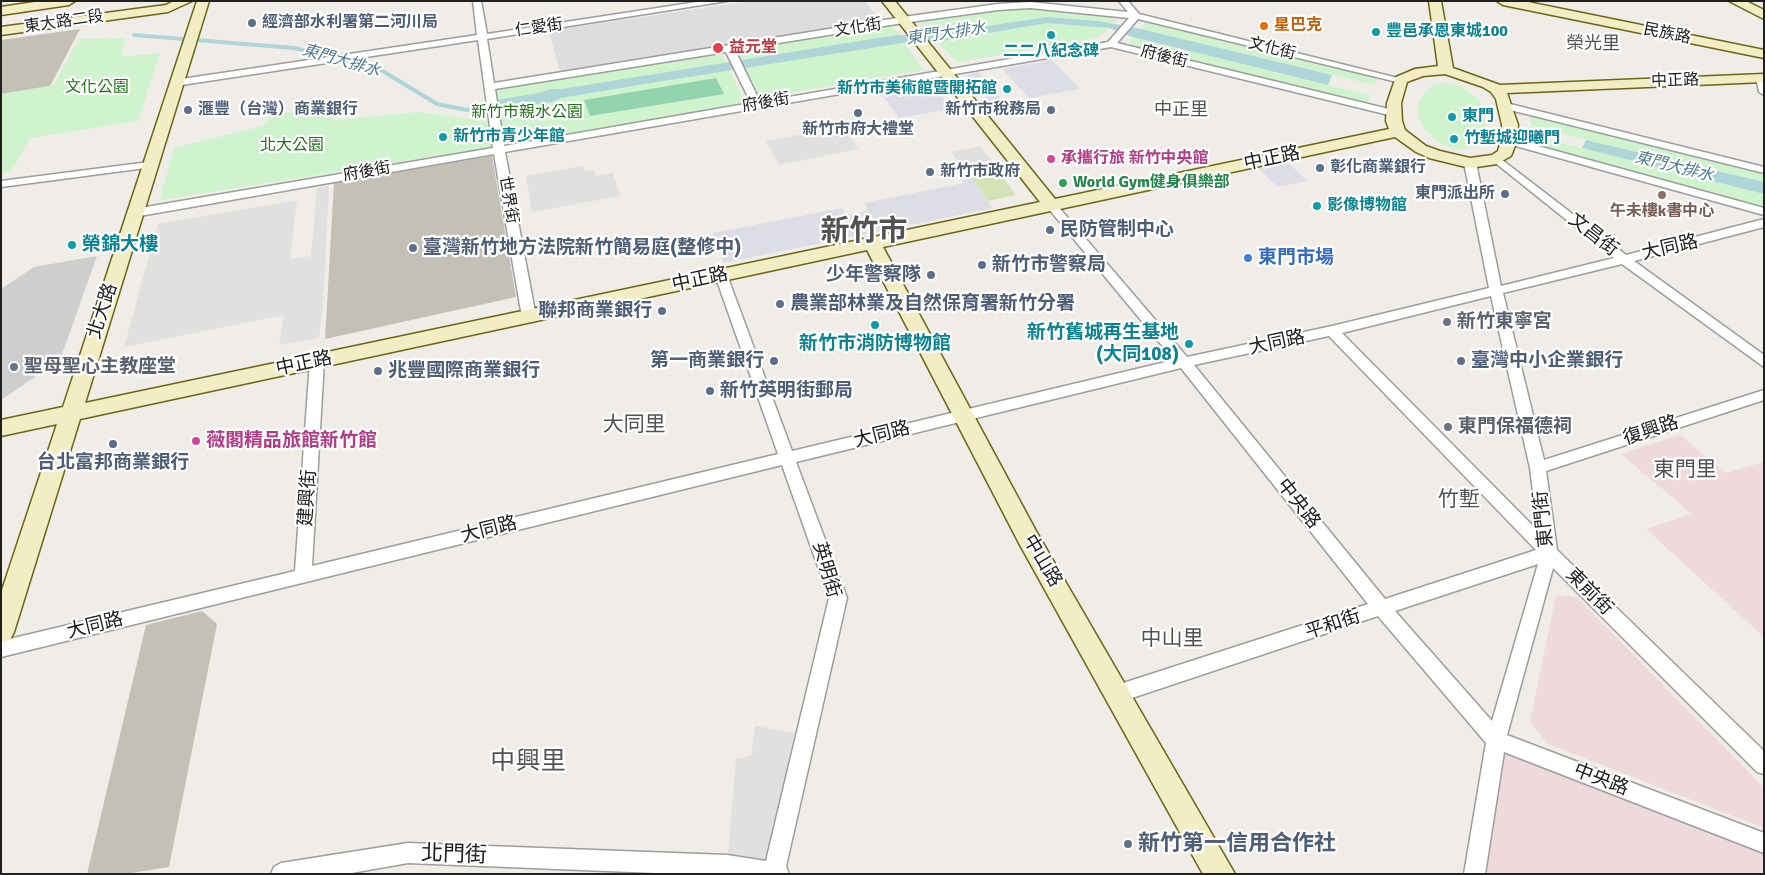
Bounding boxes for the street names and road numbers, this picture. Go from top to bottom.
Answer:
street label: 東大路二段 [23,7,105,37]
street label: 仁愛街 [514,15,564,41]
street label: 文化街 [833,15,883,41]
street label: 民族路 [1642,20,1692,48]
street label: 文化街 [1246,34,1298,64]
street label: 府後街 [1138,42,1190,72]
street label: 中正路 [1651,71,1699,91]
street label: 府後街 [741,89,791,117]
street label: 中正路 [1242,142,1302,176]
street label: 府後街 [342,158,392,186]
street label: 世界街 [494,175,522,225]
street label: 文昌街 [1564,208,1622,262]
street label: 大同路 [1640,230,1700,266]
street label: 中正路 [670,263,730,297]
street label: 北大路 [83,280,123,342]
street label: 大同路 [1247,326,1307,360]
street label: 中正路 [274,347,334,381]
street label: 復興路 [1620,411,1682,451]
street label: 大同路 [852,417,912,453]
street label: 建興街 [295,469,321,527]
street label: 中央路 [1271,475,1325,533]
street label: 東門街 [1530,489,1558,549]
street label: 大同路 [459,512,519,548]
street label: 中山路 [1018,531,1066,591]
street label: 英明街 [807,539,845,601]
street label: 東前街 [1561,564,1617,620]
street label: 平和街 [1302,605,1364,645]
street label: 大同路 [65,608,125,644]
street label: 中央路 [1570,759,1632,801]
street label: 北門街 [421,841,487,869]

